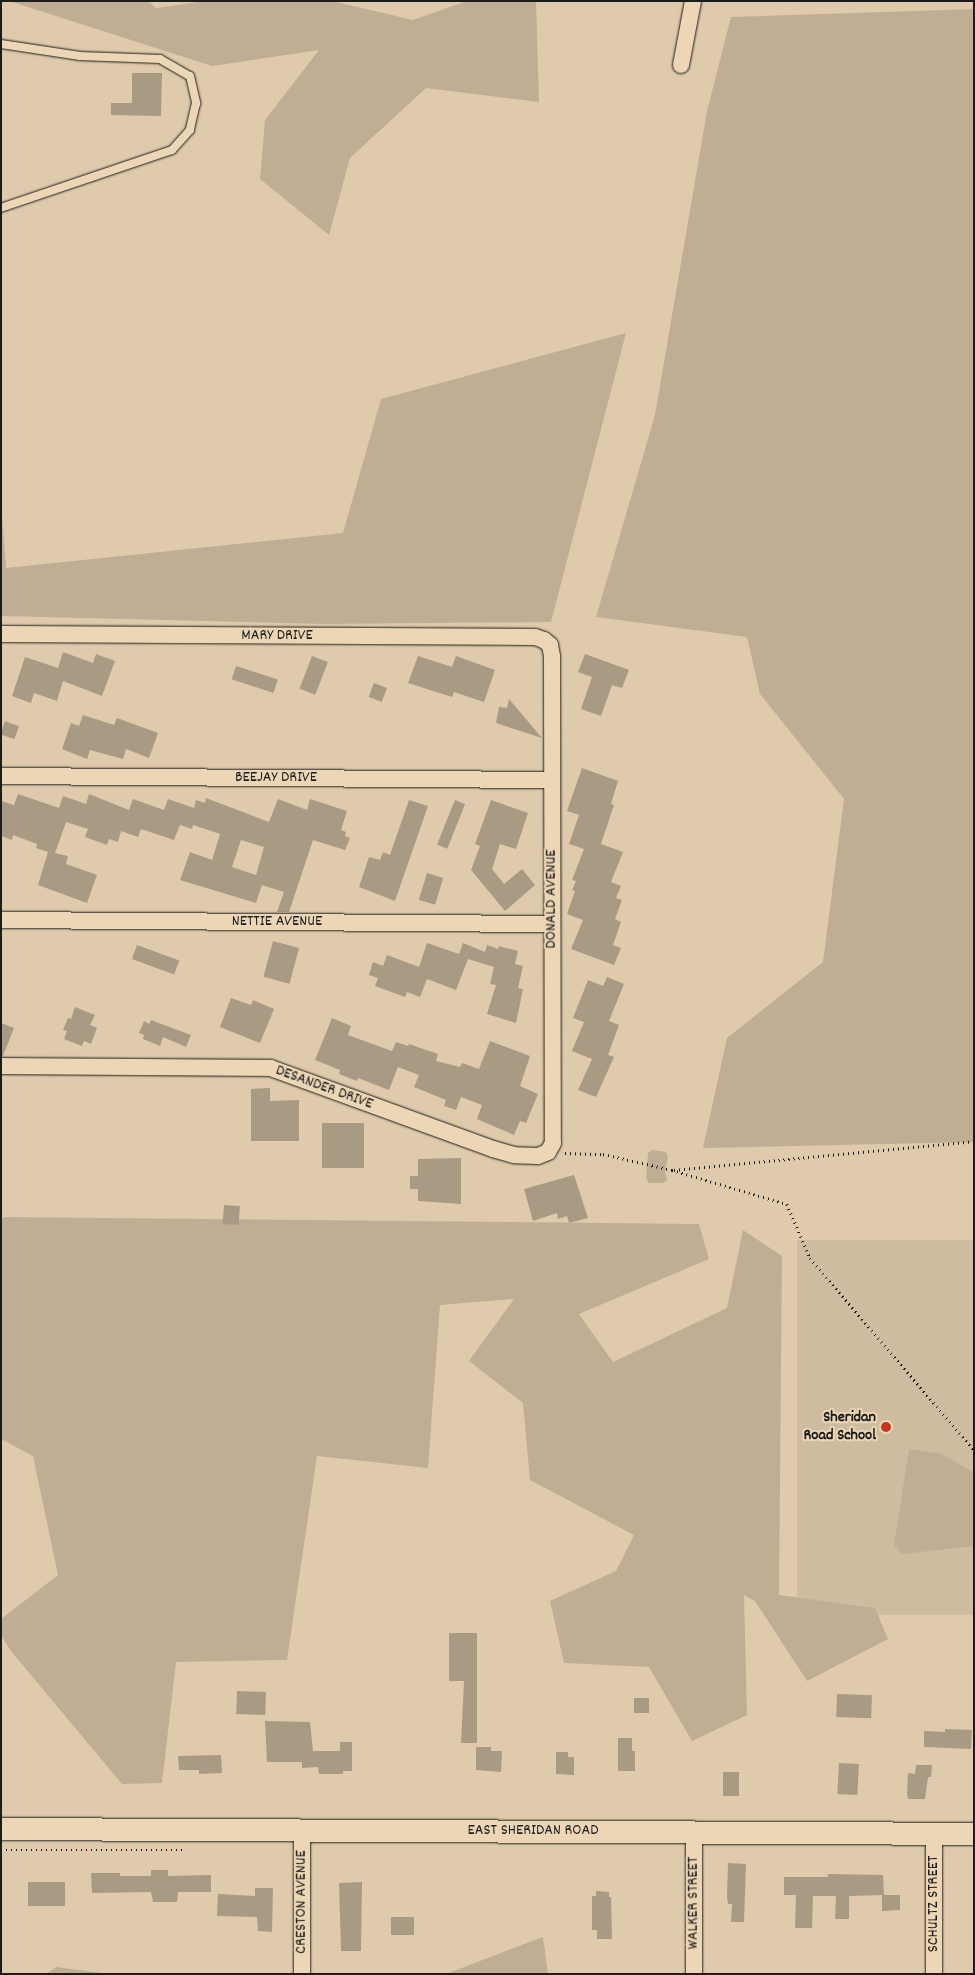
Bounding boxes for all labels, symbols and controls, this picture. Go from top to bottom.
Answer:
street label: MARY DRIVE [241,626,313,646]
street label: BEEJAY DRIVE [235,768,317,788]
street label: DONALD AVENUE [542,849,562,949]
street label: NETTIE AVENUE [232,912,322,932]
street label: DESANDER DRIVE [273,1062,375,1114]
place label: Sheridan Road School [804,1408,876,1446]
marker: Sheridan Road School [880,1421,892,1433]
street label: EAST SHERIDAN ROAD [468,1821,598,1841]
street label: CRESTON AVENUE [292,1850,312,1954]
street label: SCHULTZ STREET [924,1856,944,1952]
street label: WALKER STREET [684,1857,704,1949]

